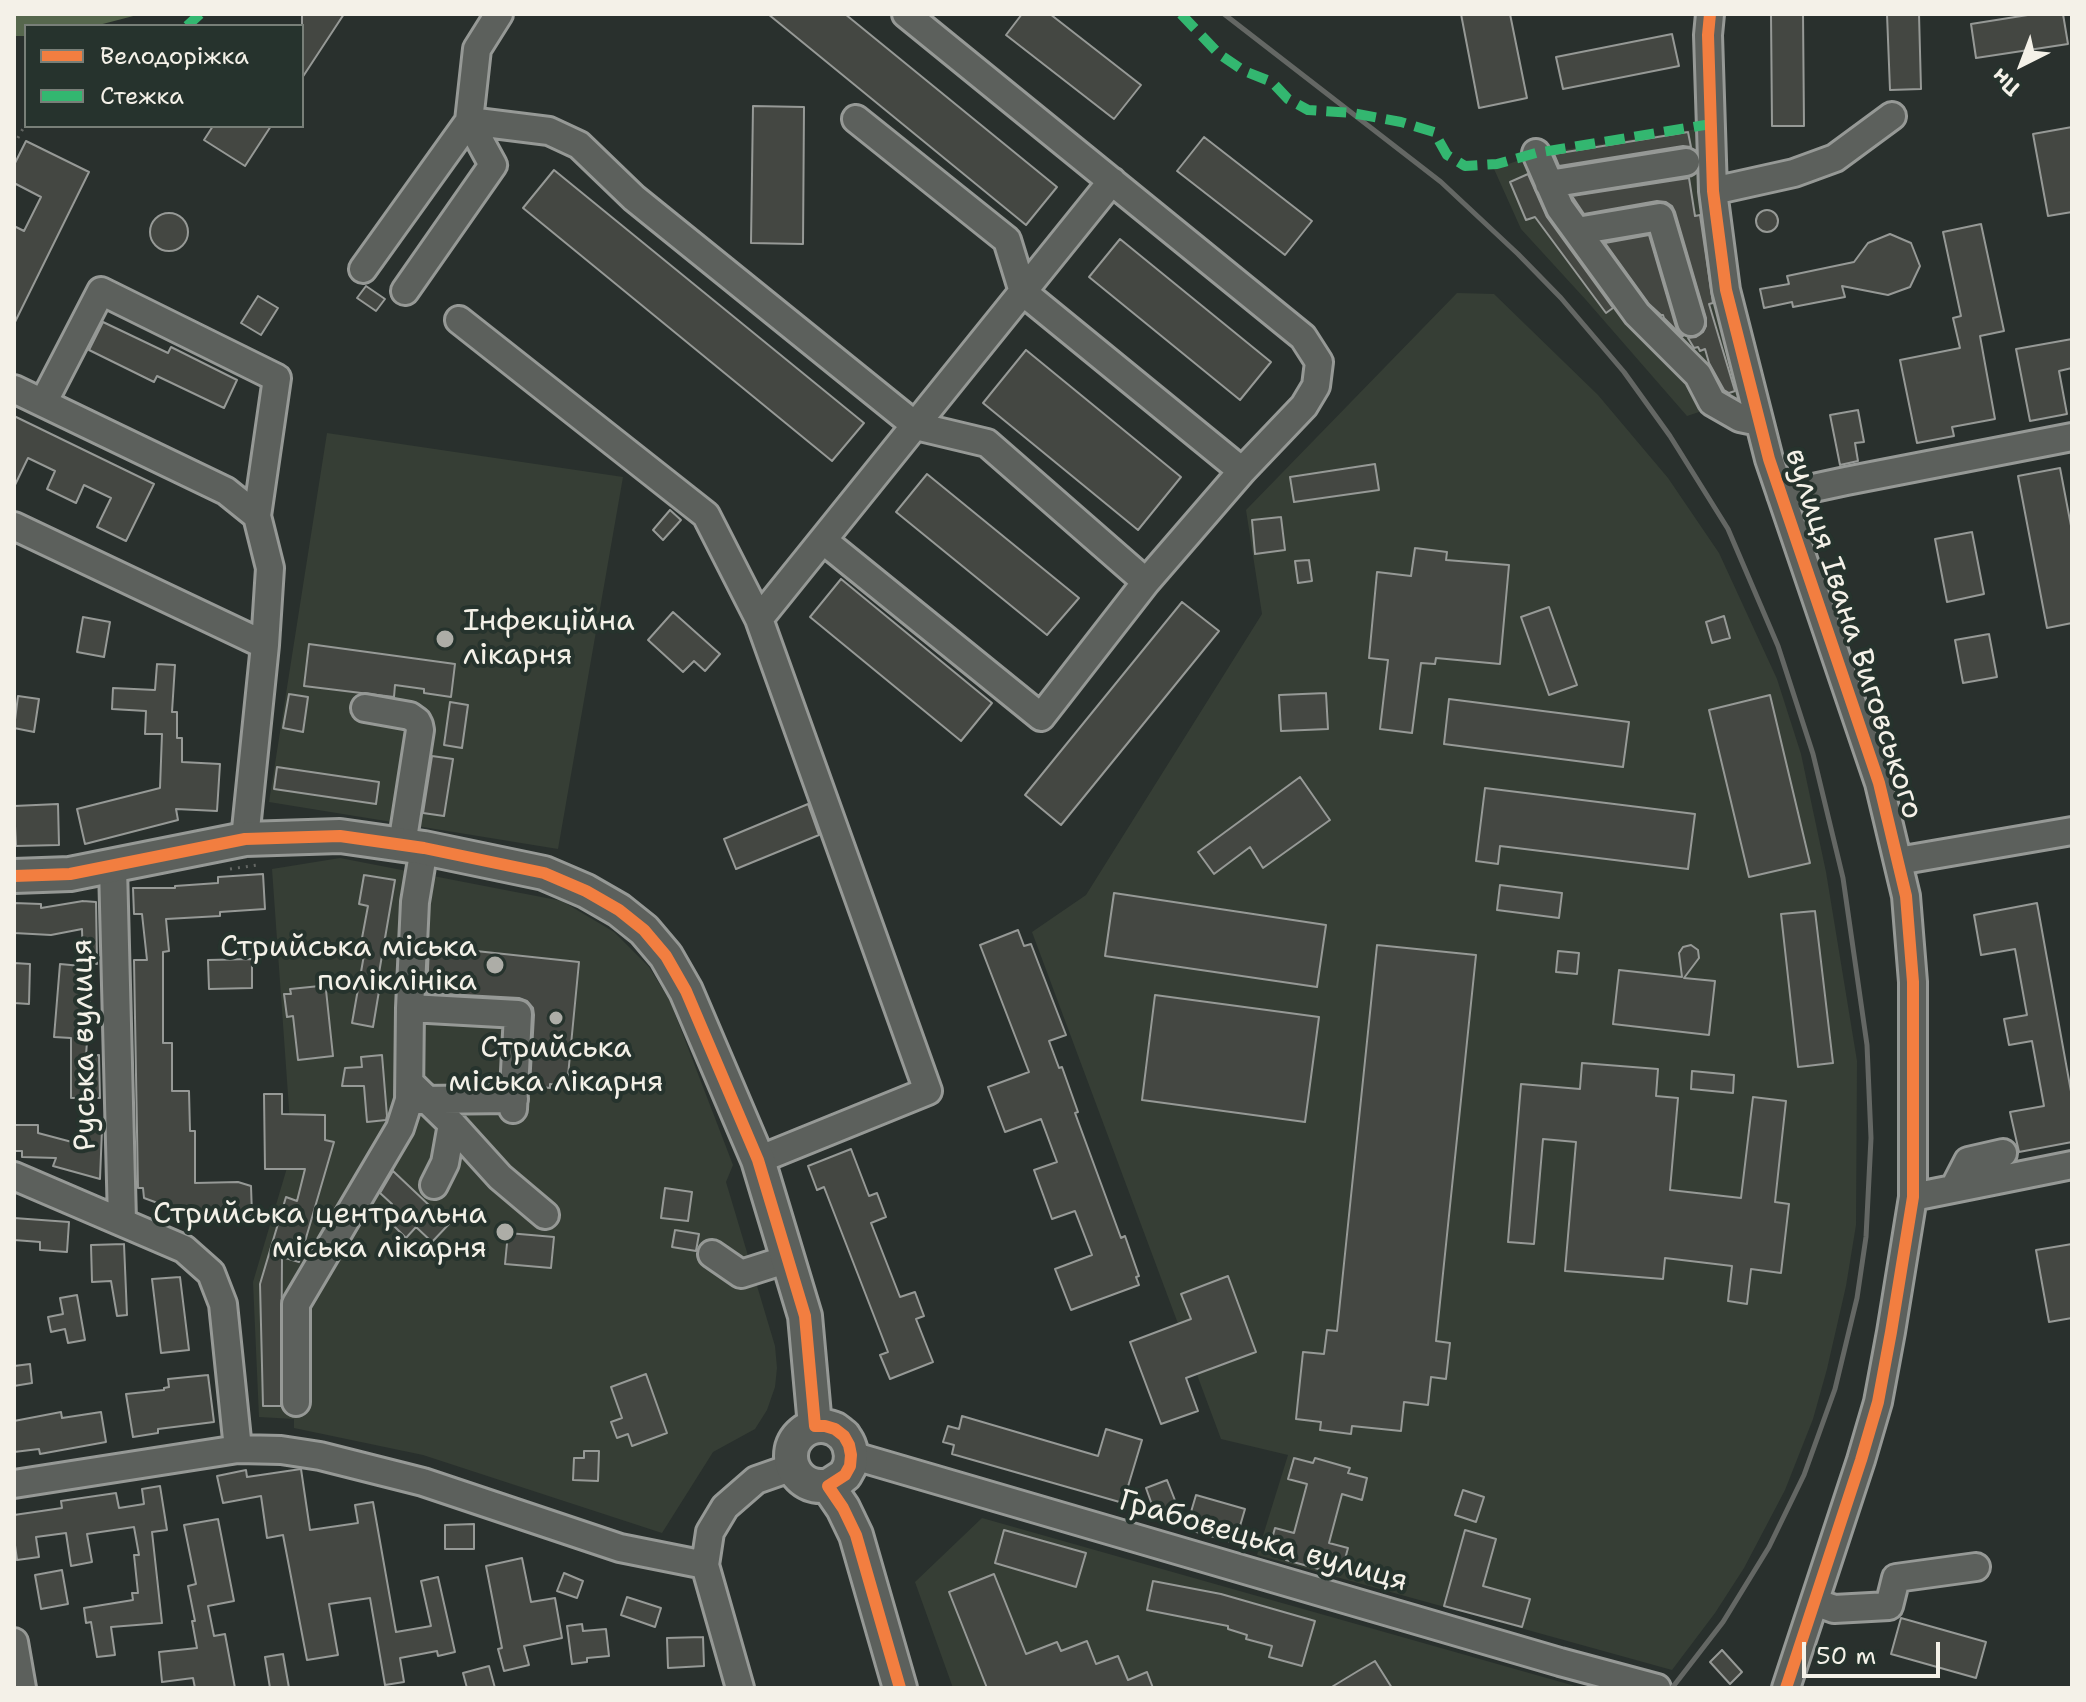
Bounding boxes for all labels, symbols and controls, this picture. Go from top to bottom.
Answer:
legend [24,24,304,128]
north arrow [1982,24,2062,104]
text: Велодоріжка [100,40,249,72]
text: Пн [1985,62,2026,103]
text: Стежка [100,80,184,112]
street label: вулиця Івана Виговського [1776,444,1930,824]
place label: Інфекційна лікарня [463,604,635,674]
marker: Інфекційна лікарня [434,628,456,650]
place label: Стрийська міська поліклініка [220,930,477,1000]
street label: Руська вулиця [65,938,105,1152]
marker: Стрийська міська поліклініка [484,954,506,976]
marker: Стрийська міська лікарня [547,1009,565,1027]
place label: Стрийська міська лікарня [448,1031,664,1102]
place label: Стрийська центральна міська лікарня [153,1197,487,1268]
marker: Стрийська центральна міська лікарня [494,1221,516,1243]
street label: Грабовецька вулиця [1114,1483,1412,1601]
scale bar [1806,1626,1944,1676]
text: 50 m [1816,1640,1876,1672]

